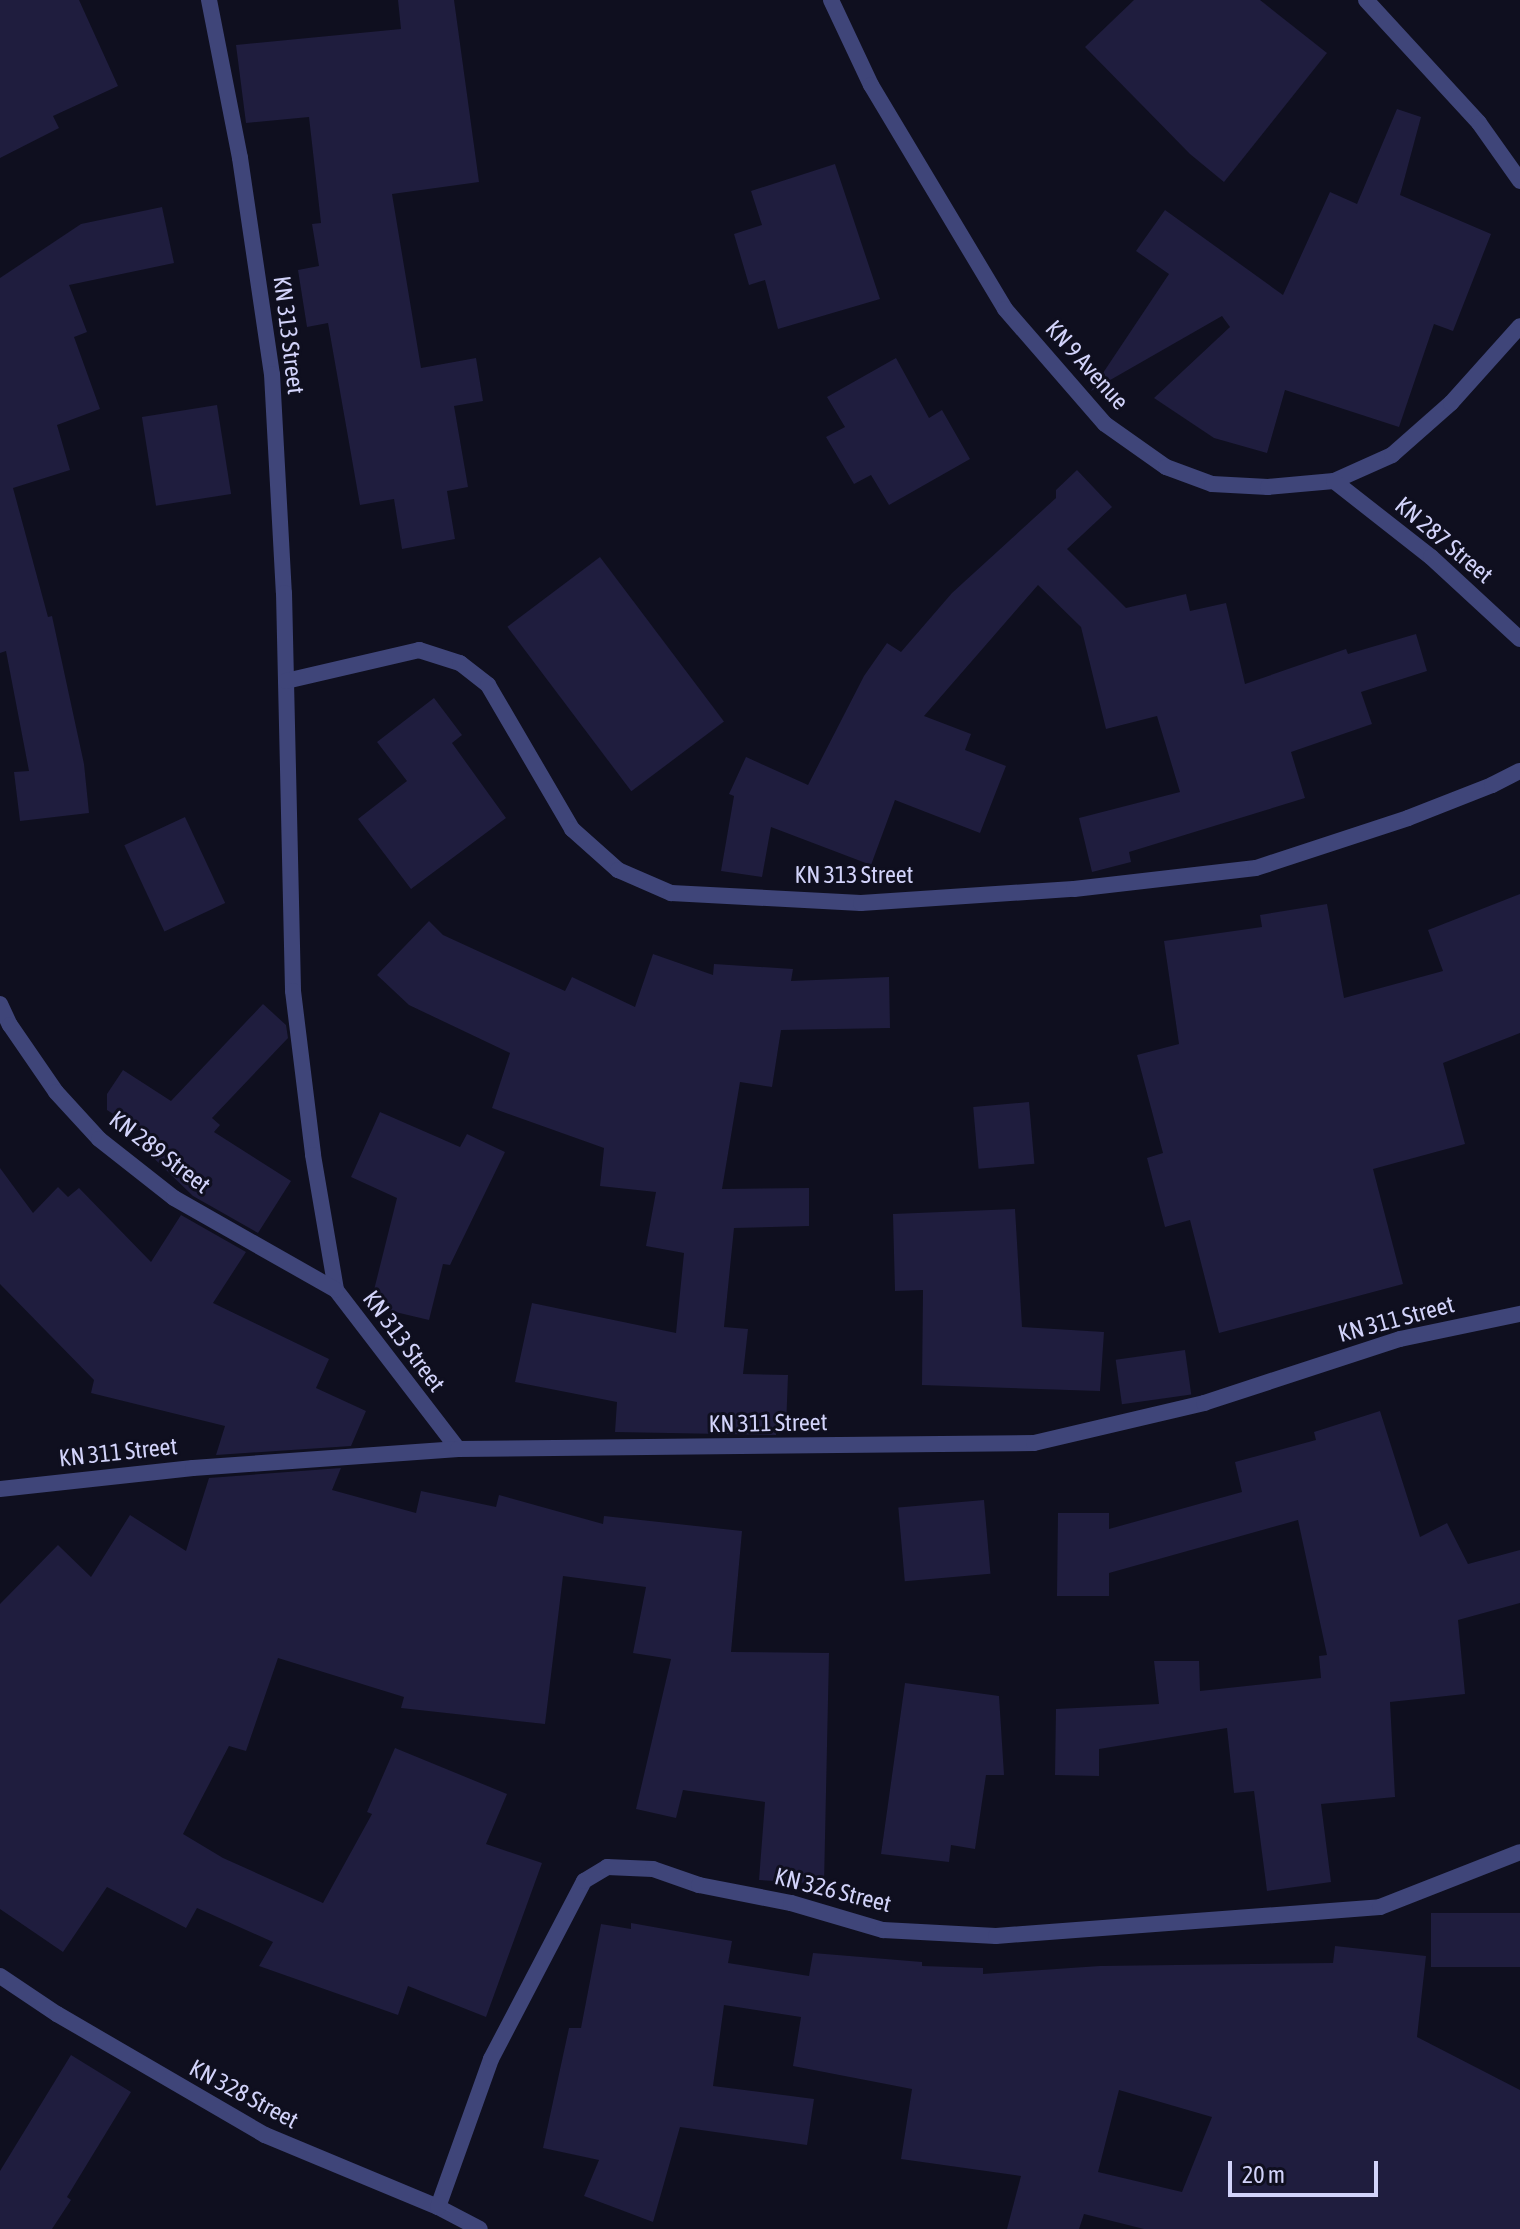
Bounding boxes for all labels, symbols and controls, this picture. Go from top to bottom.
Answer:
street label: KN 313 Street [267,274,311,396]
street label: KN 9 Avenue [1039,314,1135,416]
street label: KN 287 Street [1389,491,1499,589]
street label: KN 313 Street [795,861,913,889]
street label: KN 289 Street [104,1105,216,1199]
street label: KN 313 Street [357,1285,451,1397]
street label: KN 311 Street [1335,1290,1457,1348]
street label: KN 311 Street [708,1408,828,1438]
street label: KN 311 Street [57,1431,179,1473]
street label: KN 326 Street [772,1862,894,1918]
street label: KN 328 Street [185,2053,303,2135]
scale bar [1232,2145,1382,2195]
text: 20 m [1242,2161,1285,2188]

